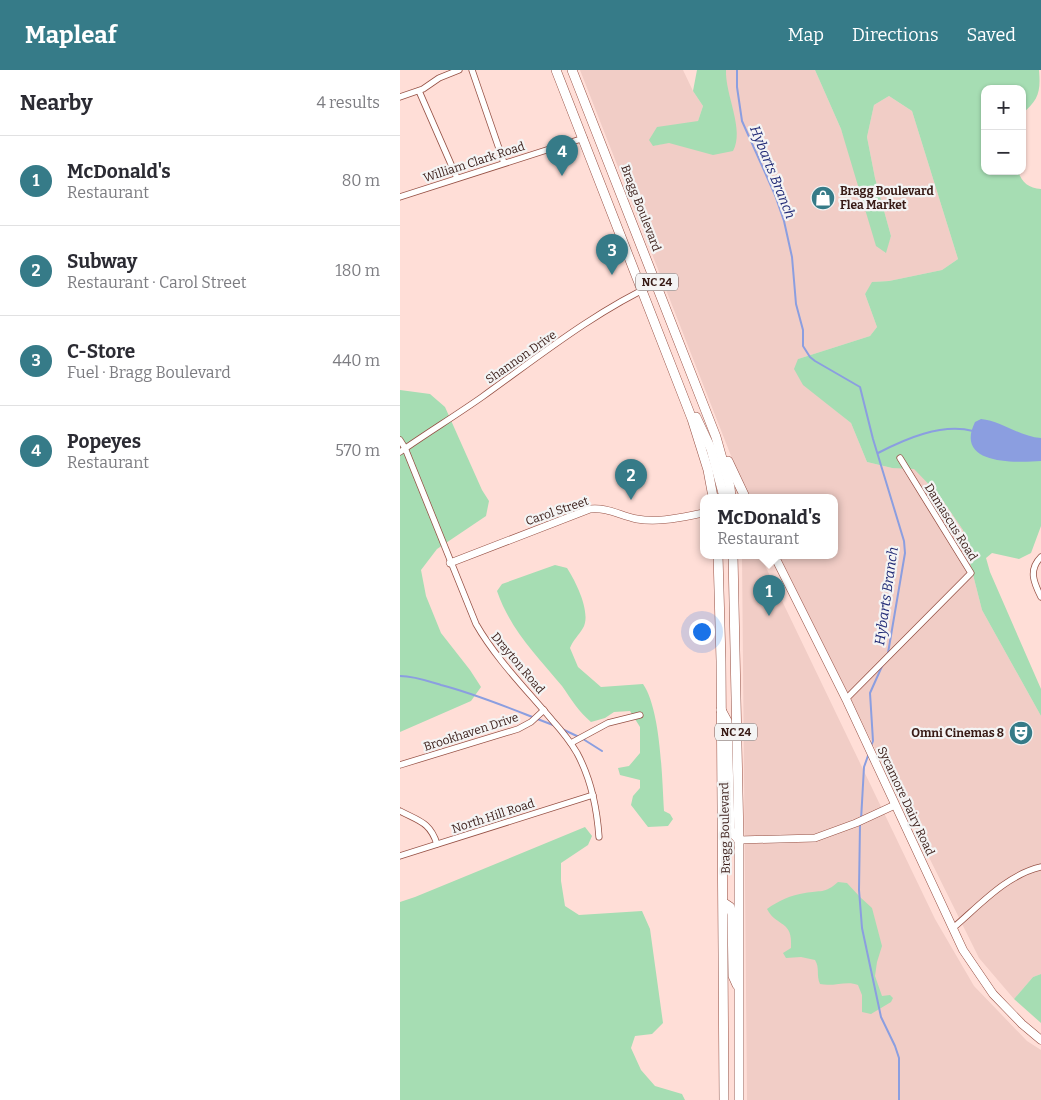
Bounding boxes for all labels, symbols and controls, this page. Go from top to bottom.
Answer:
text: Mapleaf [25,21,117,49]
text: Map [788,24,824,46]
text: Directions [852,24,939,46]
text: Saved [967,24,1016,46]
map controls [981,85,1026,175]
button: + [981,85,1026,130]
text: Nearby [20,90,93,116]
text: 4 results [317,93,380,112]
water label: Hybarts Branch [746,123,799,221]
button: − [981,130,1026,175]
pin: 4 [546,135,578,176]
street label: William Clark Road [422,139,526,185]
text: McDonald's [67,160,171,183]
street label: Bragg Boulevard [618,163,664,253]
text: 1 [33,171,39,190]
text: 80 m [342,171,380,190]
text: Restaurant [67,183,149,202]
place label: Bragg Boulevard Flea Market [840,184,935,212]
shop icon: Bragg Boulevard Flea Market [810,185,836,211]
pin: 3 [596,234,628,275]
text: Subway [67,250,137,273]
text: 2 [31,261,41,280]
text: 180 m [335,261,380,280]
text: Restaurant · Carol Street [67,273,247,292]
road number: NC 24 [636,273,678,290]
street label: Shannon Drive [483,327,559,387]
text: C-Store [67,340,135,363]
text: 3 [31,351,41,370]
text: 440 m [333,351,380,370]
text: Fuel · Bragg Boulevard [67,363,231,382]
text: Popeyes [67,430,141,453]
text: 4 [31,441,41,460]
text: 570 m [335,441,380,460]
text: Restaurant [67,453,149,472]
pin: 2 [615,459,647,500]
street label: Damascus Road [922,481,980,563]
street label: Carol Street [524,493,591,528]
popup [700,494,838,559]
text: McDonald's [717,506,821,529]
text: Restaurant [717,529,799,548]
water label: Hybarts Branch [871,546,902,646]
pin: 1 [753,575,785,616]
your location [689,619,715,645]
street label: Drayton Road [488,630,548,696]
street label: Brookhaven Drive [422,710,520,754]
theatre icon: Omni Cinemas 8 [1008,720,1034,746]
road number: NC 24 [715,724,757,740]
place label: Omni Cinemas 8 [911,726,1004,740]
street label: Sycamore Dairy Road [875,744,937,858]
street label: Bragg Boulevard [717,782,733,874]
street label: North Hill Road [450,796,536,836]

